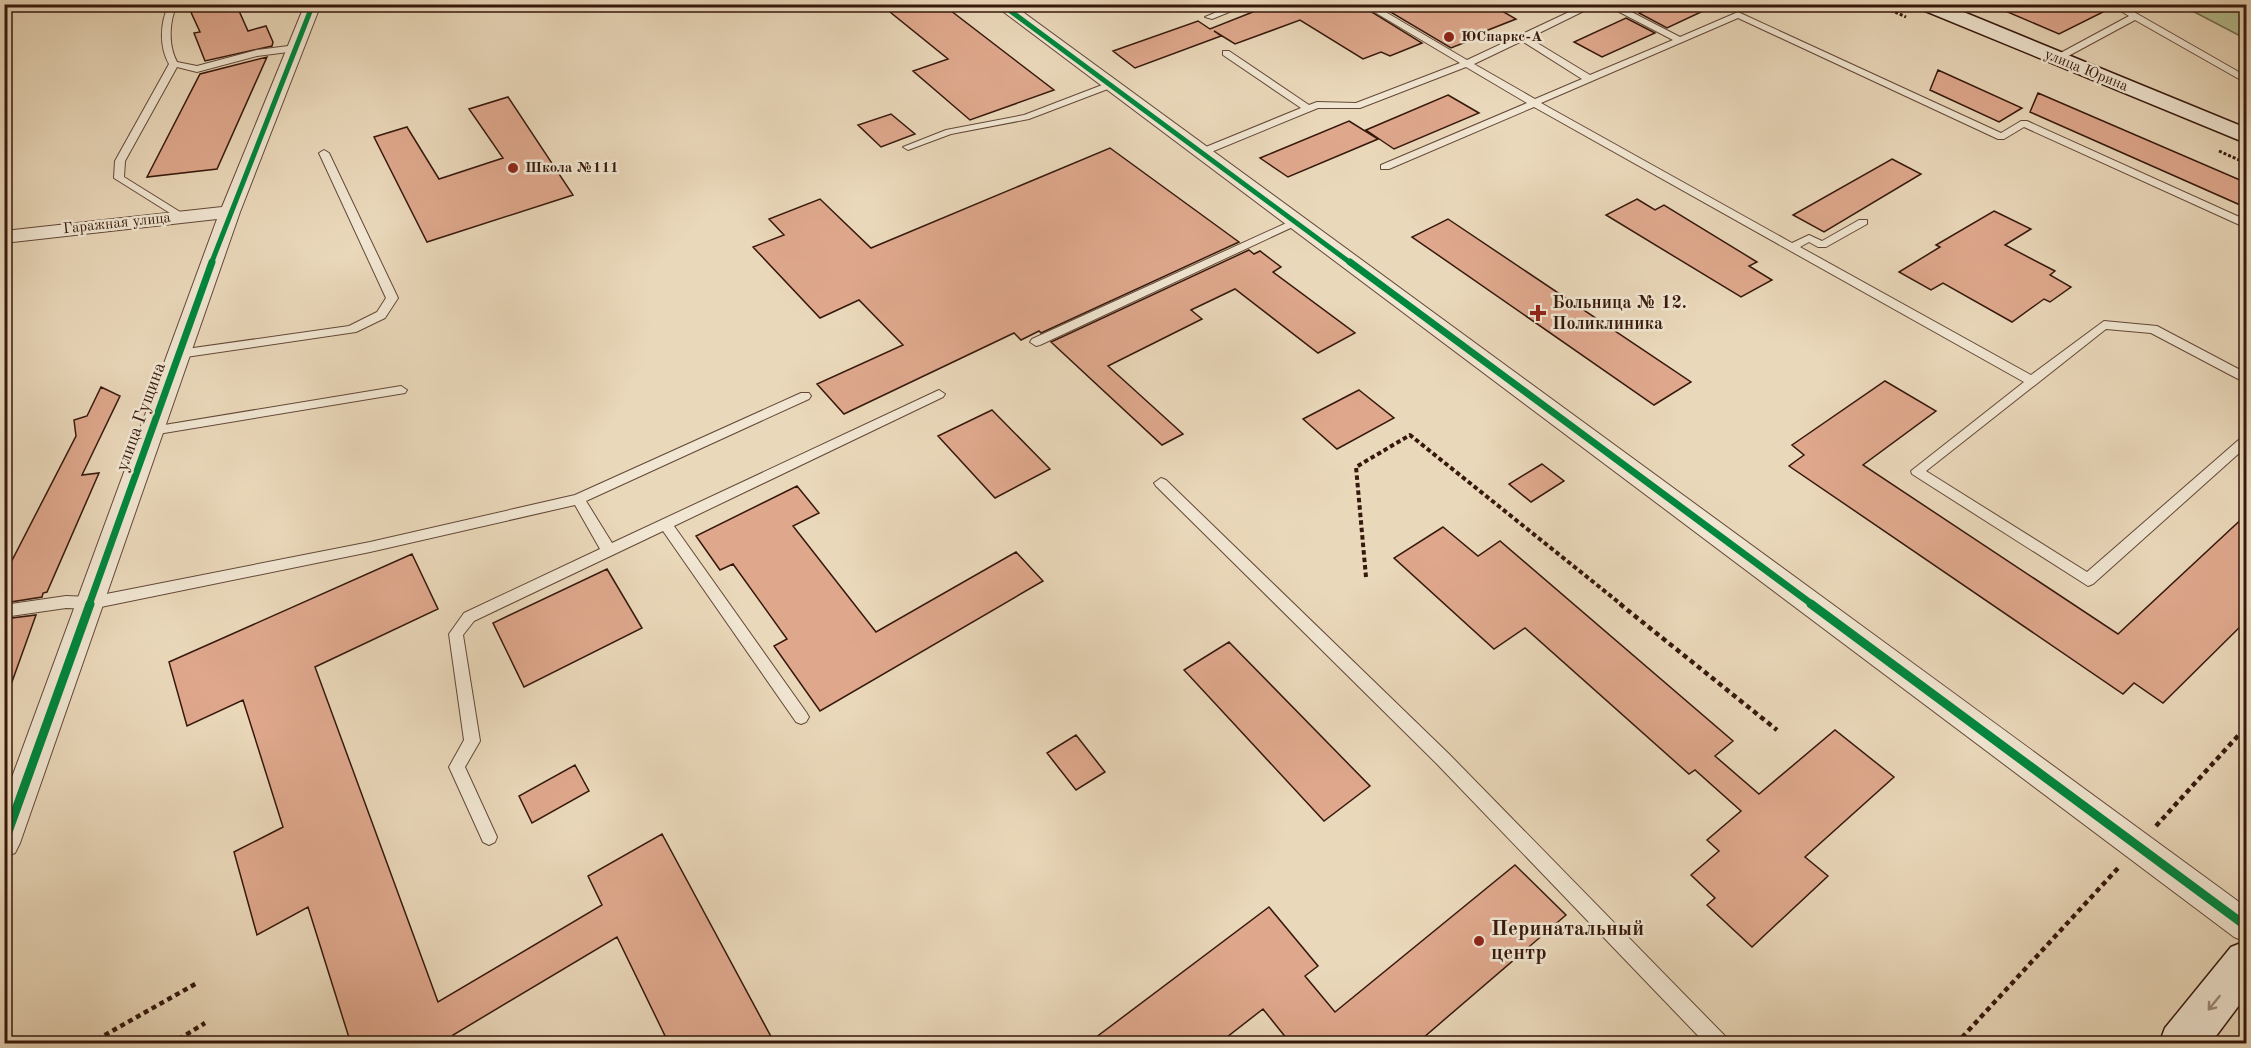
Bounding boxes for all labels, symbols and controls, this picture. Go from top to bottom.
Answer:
marker: ЮСпаркс-А [1442,30,1456,44]
place label: ЮСпаркс-А [1461,30,1542,45]
street label: улица Юрина [2042,47,2131,95]
marker: Школа №111 [506,161,520,175]
place label: Школа №111 [525,161,619,176]
street label: Гаражная улица [62,211,172,237]
place label: Больница № 12. Поликлиника [1552,294,1687,333]
marker: Больница № 12. Поликлиника [1529,304,1547,322]
street label: улица Гущина [113,360,169,474]
place label: Перинатальный центр [1491,919,1644,964]
marker: Перинатальный центр [1472,934,1486,948]
one-way arrow [2207,995,2220,1011]

